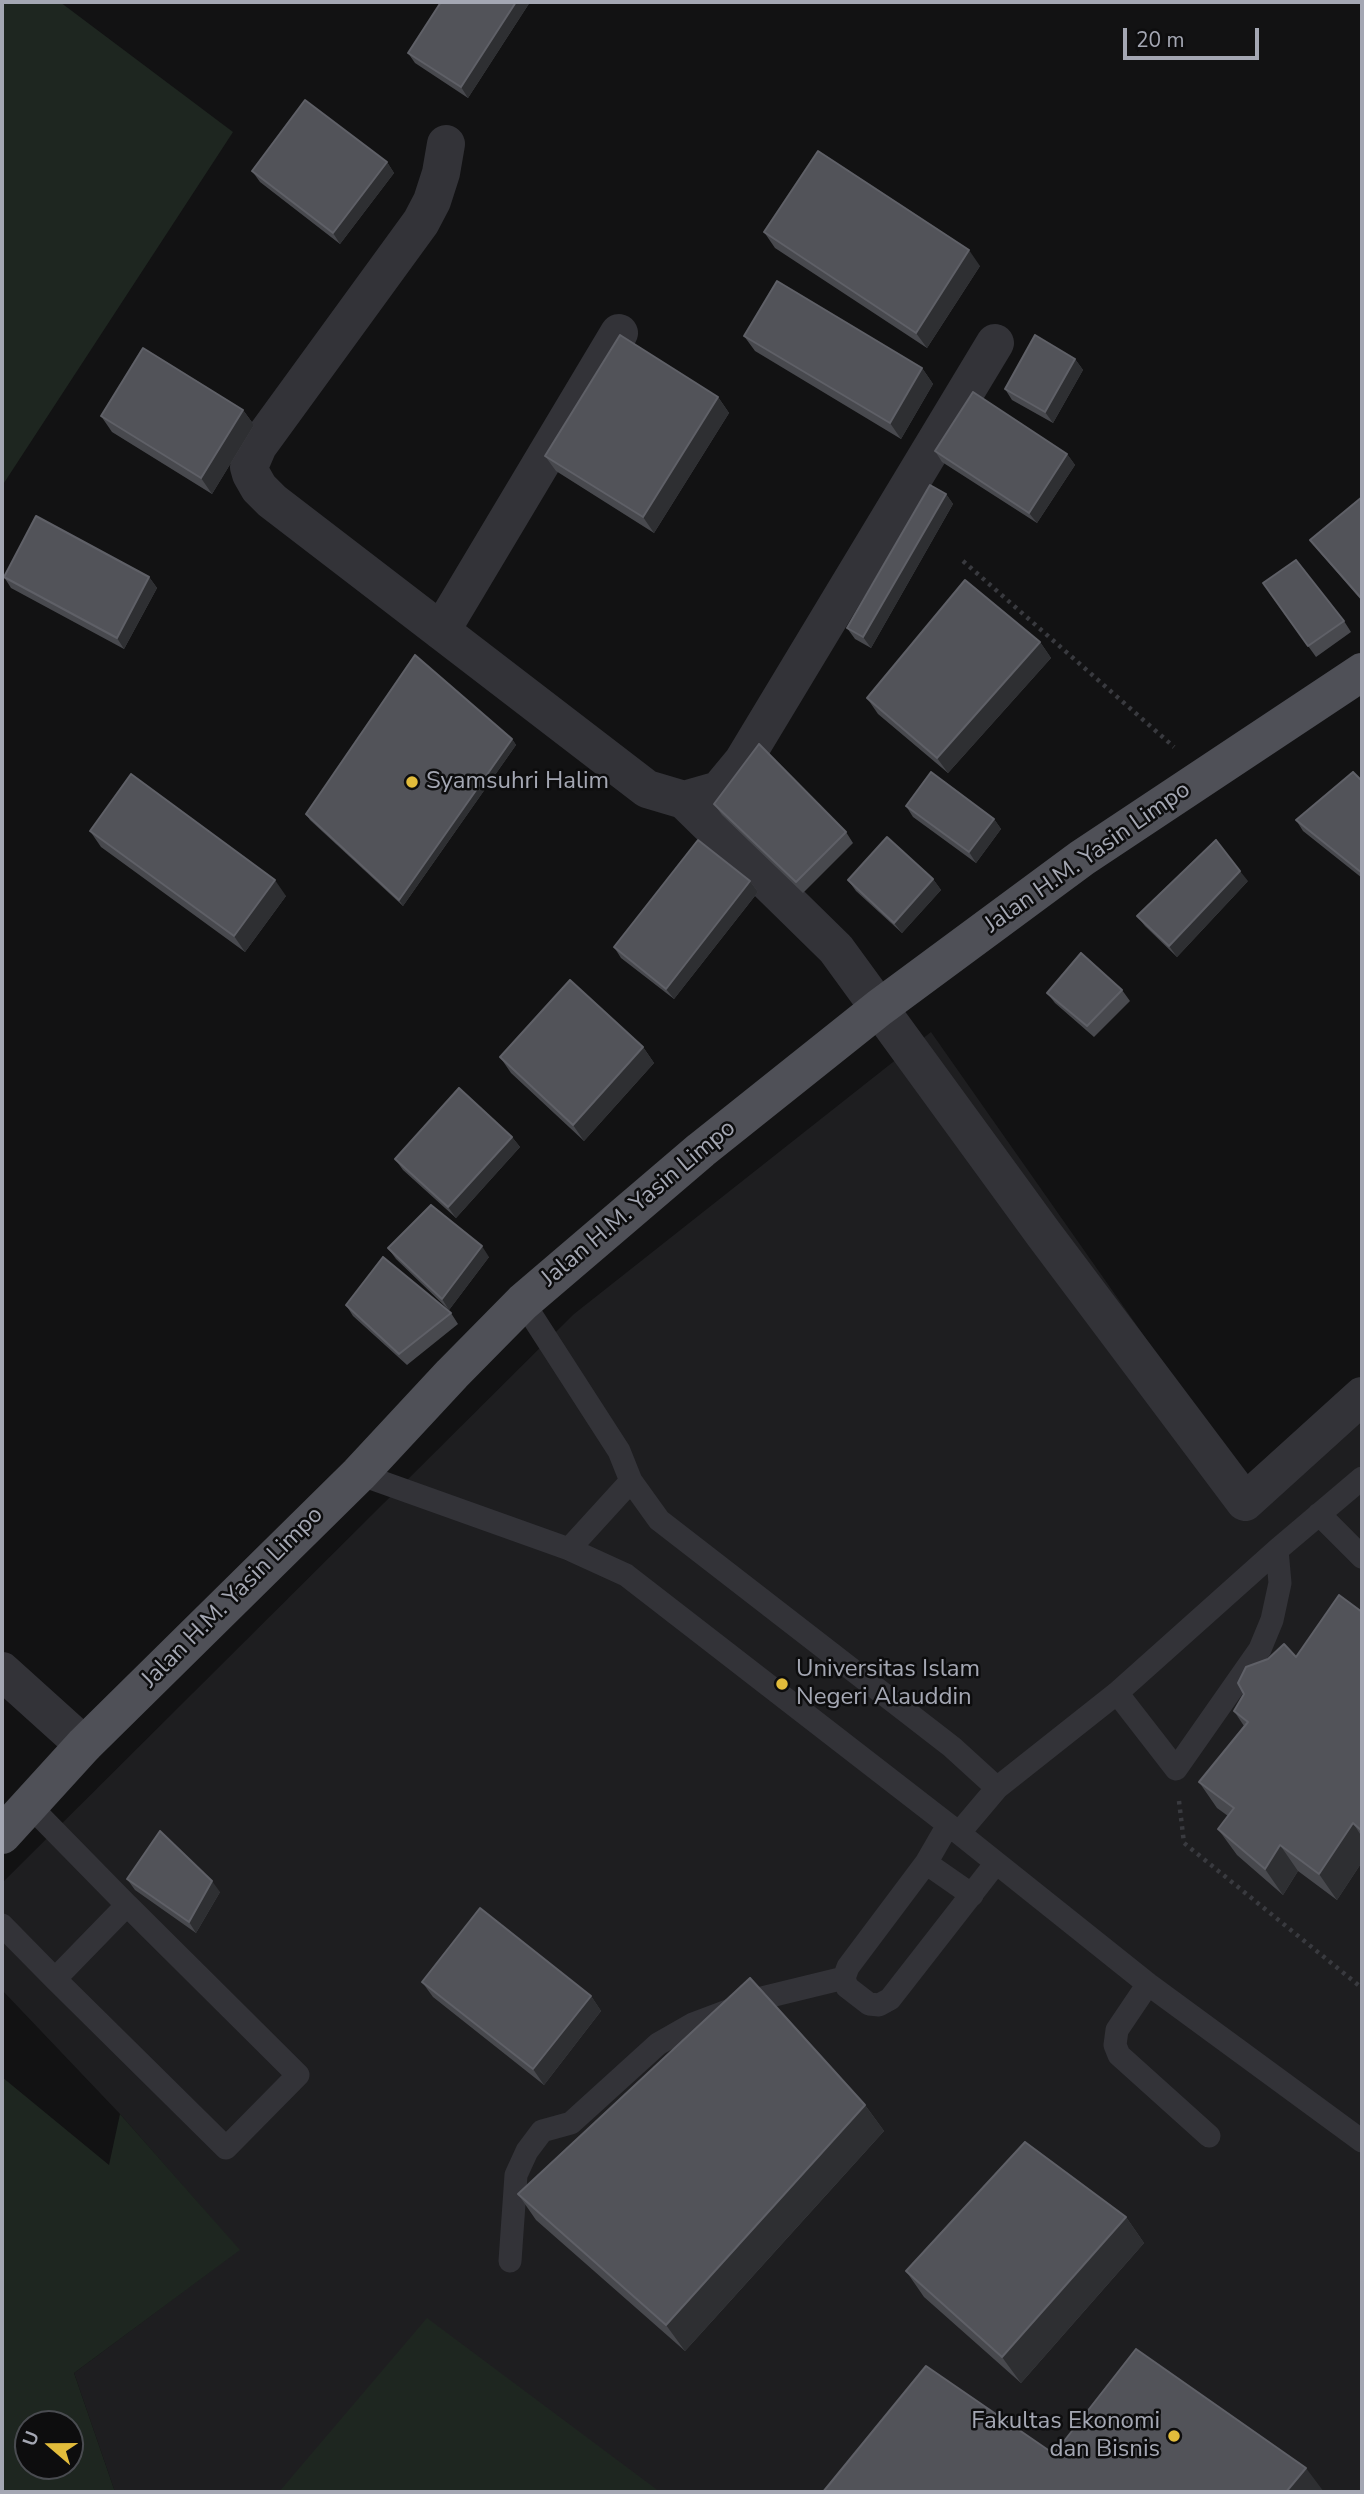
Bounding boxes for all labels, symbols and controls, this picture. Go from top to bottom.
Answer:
scale bar [1126,14,1262,58]
text: 20 m [1136,26,1185,54]
place label: Syamsuhri Halim [426,768,609,796]
marker: Syamsuhri Halim [404,774,420,790]
street label: Jalan H.M. Yasin Limpo [980,776,1196,940]
street label: Jalan H.M. Yasin Limpo [536,1114,742,1294]
street label: Jalan H.M. Yasin Limpo [136,1501,330,1695]
place label: Universitas Islam Negeri Alauddin [796,1656,980,1712]
marker: Universitas Islam Negeri Alauddin [774,1676,790,1692]
place label: Fakultas Ekonomi dan Bisnis [971,2408,1160,2464]
north arrow [14,2410,84,2480]
text: U [17,2427,46,2450]
marker: Fakultas Ekonomi dan Bisnis [1166,2428,1182,2444]

